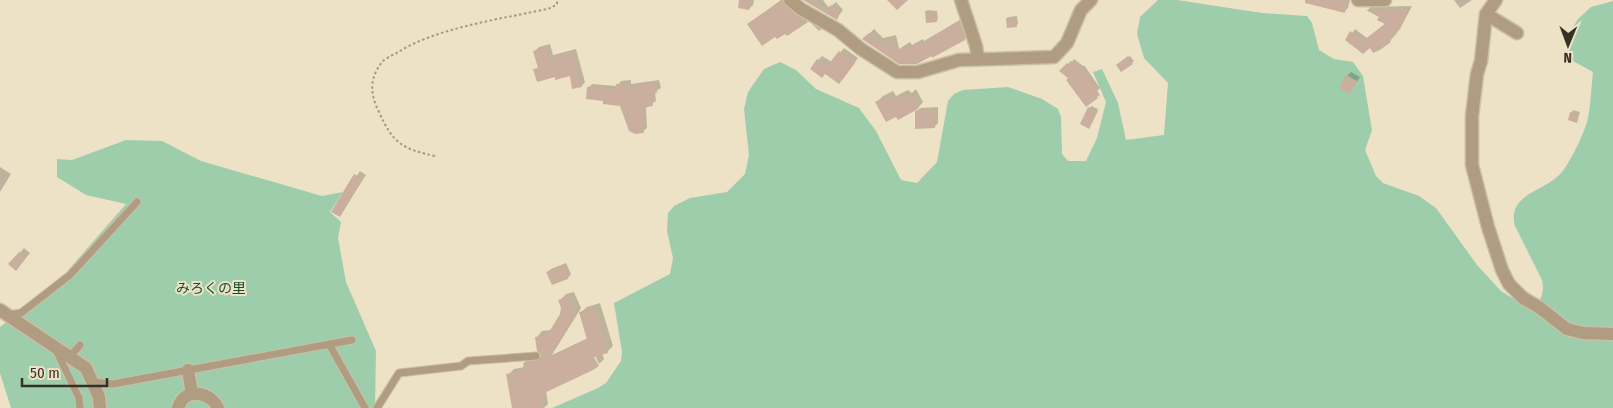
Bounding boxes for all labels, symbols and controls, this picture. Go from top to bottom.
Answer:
north arrow [1543,20,1593,70]
text: N [1563,49,1572,66]
park label: みろくの里 [176,280,246,297]
scale bar [22,356,108,388]
text: 50 m [30,364,60,382]

